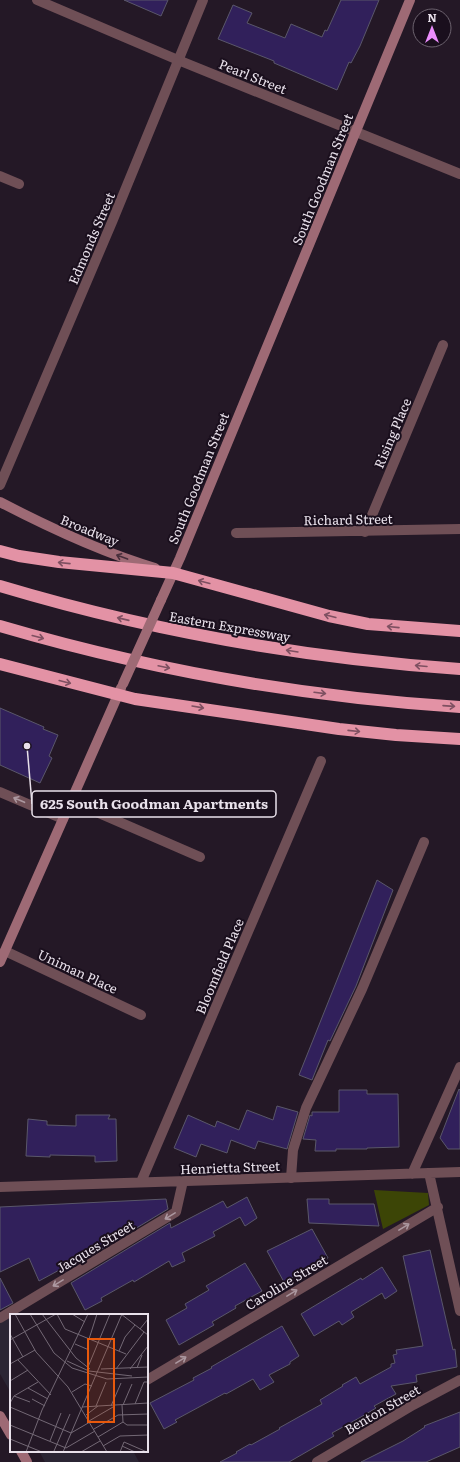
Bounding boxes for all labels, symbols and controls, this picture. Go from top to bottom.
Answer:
north arrow [412,8,452,48]
text: N [427,9,437,25]
street label: Pearl Street [216,54,290,98]
street label: South Goodman Street [287,110,357,248]
street label: Edmonds Street [63,188,119,287]
street label: Rising Place [369,395,415,471]
street label: South Goodman Street [163,409,233,547]
street label: Richard Street [303,509,394,529]
street label: Broadway [58,510,123,551]
one-way arrow [117,552,129,560]
one-way arrow [58,559,71,566]
one-way arrow [198,578,211,585]
street label: Eastern Expressway [168,606,293,646]
one-way arrow [324,611,337,619]
one-way arrow [117,615,130,623]
one-way arrow [387,623,400,631]
one-way arrow [31,633,44,641]
one-way arrow [286,647,299,655]
one-way arrow [415,663,428,670]
one-way arrow [157,664,170,672]
one-way arrow [58,678,71,686]
one-way arrow [313,690,326,697]
one-way arrow [442,702,455,710]
one-way arrow [191,703,204,711]
one-way arrow [347,727,360,734]
callout: 625 South Goodman Apartments [32,791,276,817]
text: 625 South Goodman Apartments [40,793,268,813]
one-way arrow [13,796,25,803]
street label: Bloomfield Place [190,915,248,1017]
street label: Uniman Place [35,944,121,998]
street label: Henrietta Street [180,1156,281,1178]
one-way arrow [164,1212,176,1220]
street label: Jacques Street [52,1215,138,1277]
one-way arrow [398,1223,409,1231]
street label: Caroline Street [241,1250,331,1314]
one-way arrow [53,1279,64,1287]
one-way arrow [286,1289,298,1297]
inset map [10,1314,148,1452]
one-way arrow [175,1355,187,1363]
street label: Benton Street [341,1379,424,1438]

